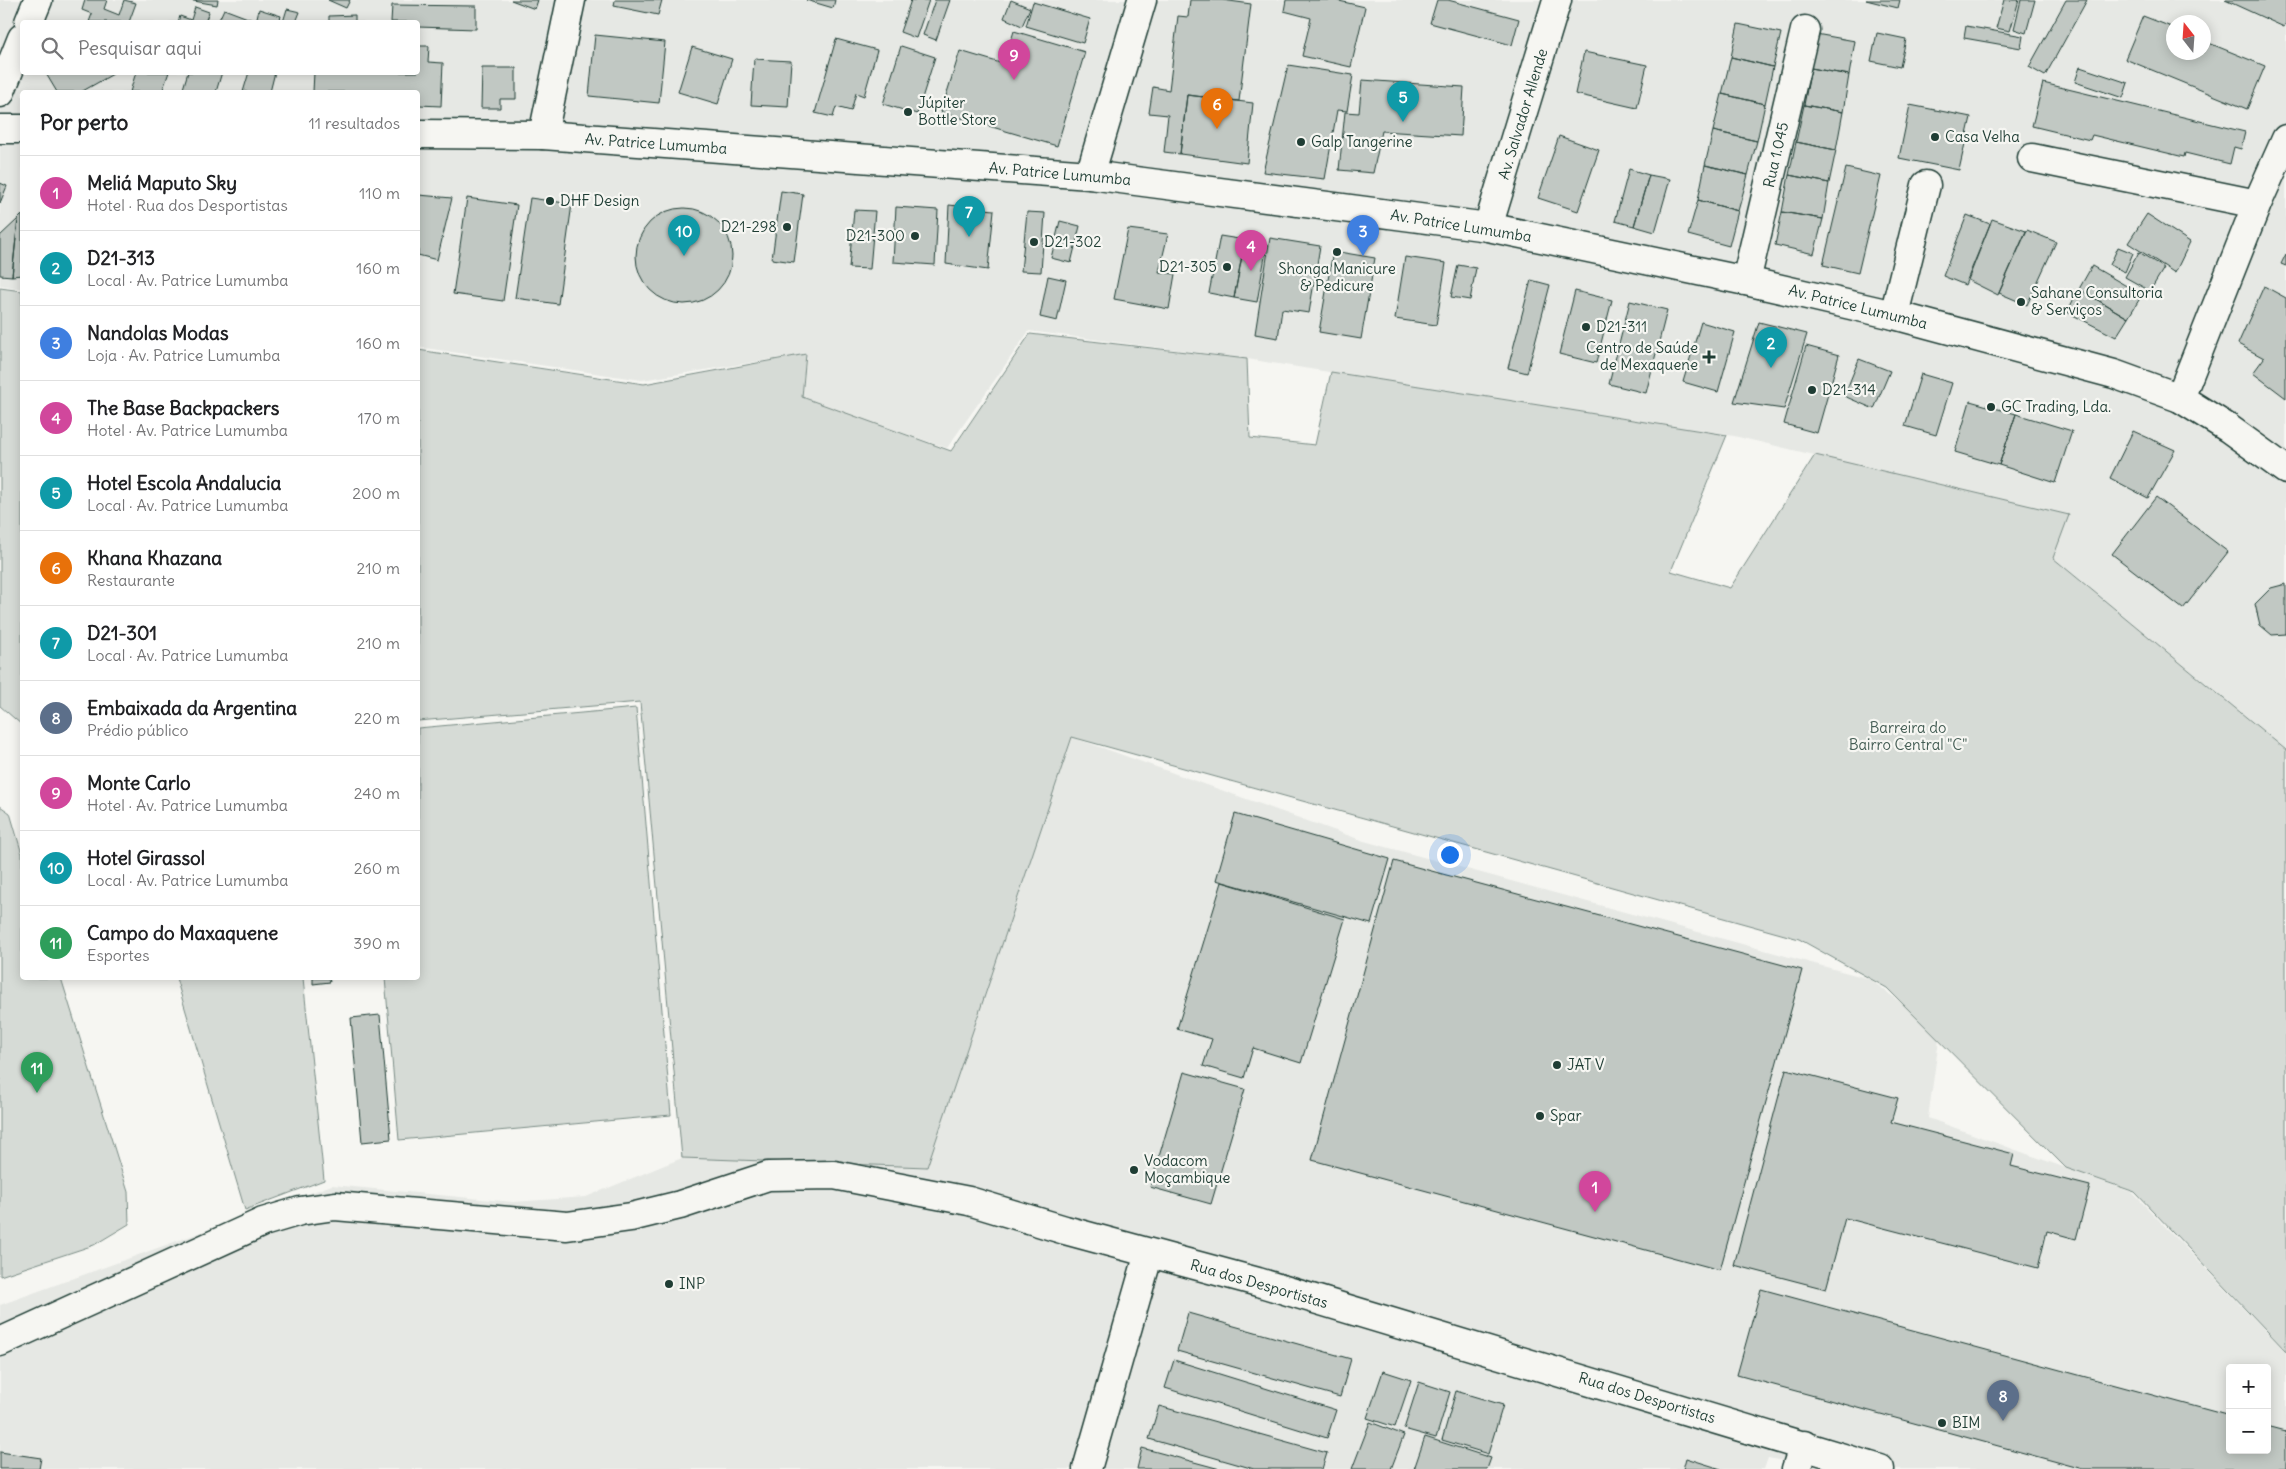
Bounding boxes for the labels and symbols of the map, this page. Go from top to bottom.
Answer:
north arrow [2166,15,2211,60]
pin: 9 [998,39,1030,80]
street label: Av. Salvador Allende [1494,46,1551,182]
pin: 5 [1387,81,1419,122]
pin: 6 [1201,88,1233,129]
place label: Júpiter Bottle Store [918,93,997,129]
marker: Júpiter Bottle Store [902,106,914,118]
street label: Rua 1.045 [1759,120,1792,189]
place label: Casa Velha [1945,127,2020,146]
street label: Av. Patrice Lumumba [584,129,728,158]
marker: Casa Velha [1929,131,1941,143]
place label: Galp Tangerine [1311,132,1413,151]
marker: Galp Tangerine [1295,136,1307,148]
street label: Av. Patrice Lumumba [988,158,1132,189]
place label: DHF Design [560,191,640,210]
marker: DHF Design [544,195,556,207]
pin: 7 [953,196,985,237]
street label: Av. Patrice Lumumba [1389,205,1533,246]
pin: 10 [668,215,700,256]
pin: 3 [1347,215,1379,256]
place label: D21-298 [721,217,777,236]
marker: D21-298 [781,221,793,233]
place label: D21-300 [846,226,905,245]
marker: D21-300 [909,230,921,242]
pin: 4 [1235,230,1267,271]
place label: D21-302 [1044,232,1102,251]
marker: D21-302 [1028,236,1040,248]
marker: Shonga Manicure & Pedicure [1331,246,1343,258]
place label: D21-305 [1159,257,1217,276]
place label: Shonga Manicure & Pedicure [1278,259,1396,295]
marker: D21-305 [1221,261,1233,273]
street label: Av. Patrice Lumumba [1787,280,1930,333]
place label: Sahane Consultoria & Serviços [2031,283,2163,319]
marker: Sahane Consultoria & Serviços [2015,296,2027,308]
place label: D21-311 [1596,317,1647,336]
marker: D21-311 [1580,321,1592,333]
pin: 2 [1755,327,1787,368]
place label: Centro de Saúde de Mexaquene [1586,338,1698,374]
marker: Centro de Saúde de Mexaquene [1702,350,1716,364]
place label: D21-314 [1822,380,1876,399]
marker: D21-314 [1806,384,1818,396]
place label: GC Trading, Lda. [2001,397,2111,416]
marker: GC Trading, Lda. [1985,401,1997,413]
park label: Barreira do Bairro Central "C" [1849,718,1967,754]
your location [1437,842,1463,868]
pin: 11 [21,1052,53,1093]
place label: JAT V [1567,1055,1604,1074]
marker: JAT V [1551,1059,1563,1071]
place label: Spar [1550,1106,1582,1125]
marker: Spar [1534,1110,1546,1122]
place label: Vodacom Moçambique [1144,1151,1230,1187]
marker: Vodacom Moçambique [1128,1164,1140,1176]
pin: 1 [1579,1171,1611,1212]
street label: Rua dos Desportistas [1188,1255,1330,1312]
place label: INP [679,1274,705,1293]
marker: INP [663,1278,675,1290]
street label: Rua dos Desportistas [1576,1368,1718,1427]
pin: 8 [1987,1380,2019,1421]
place label: BIM [1952,1413,1980,1432]
marker: BIM [1936,1417,1948,1429]

